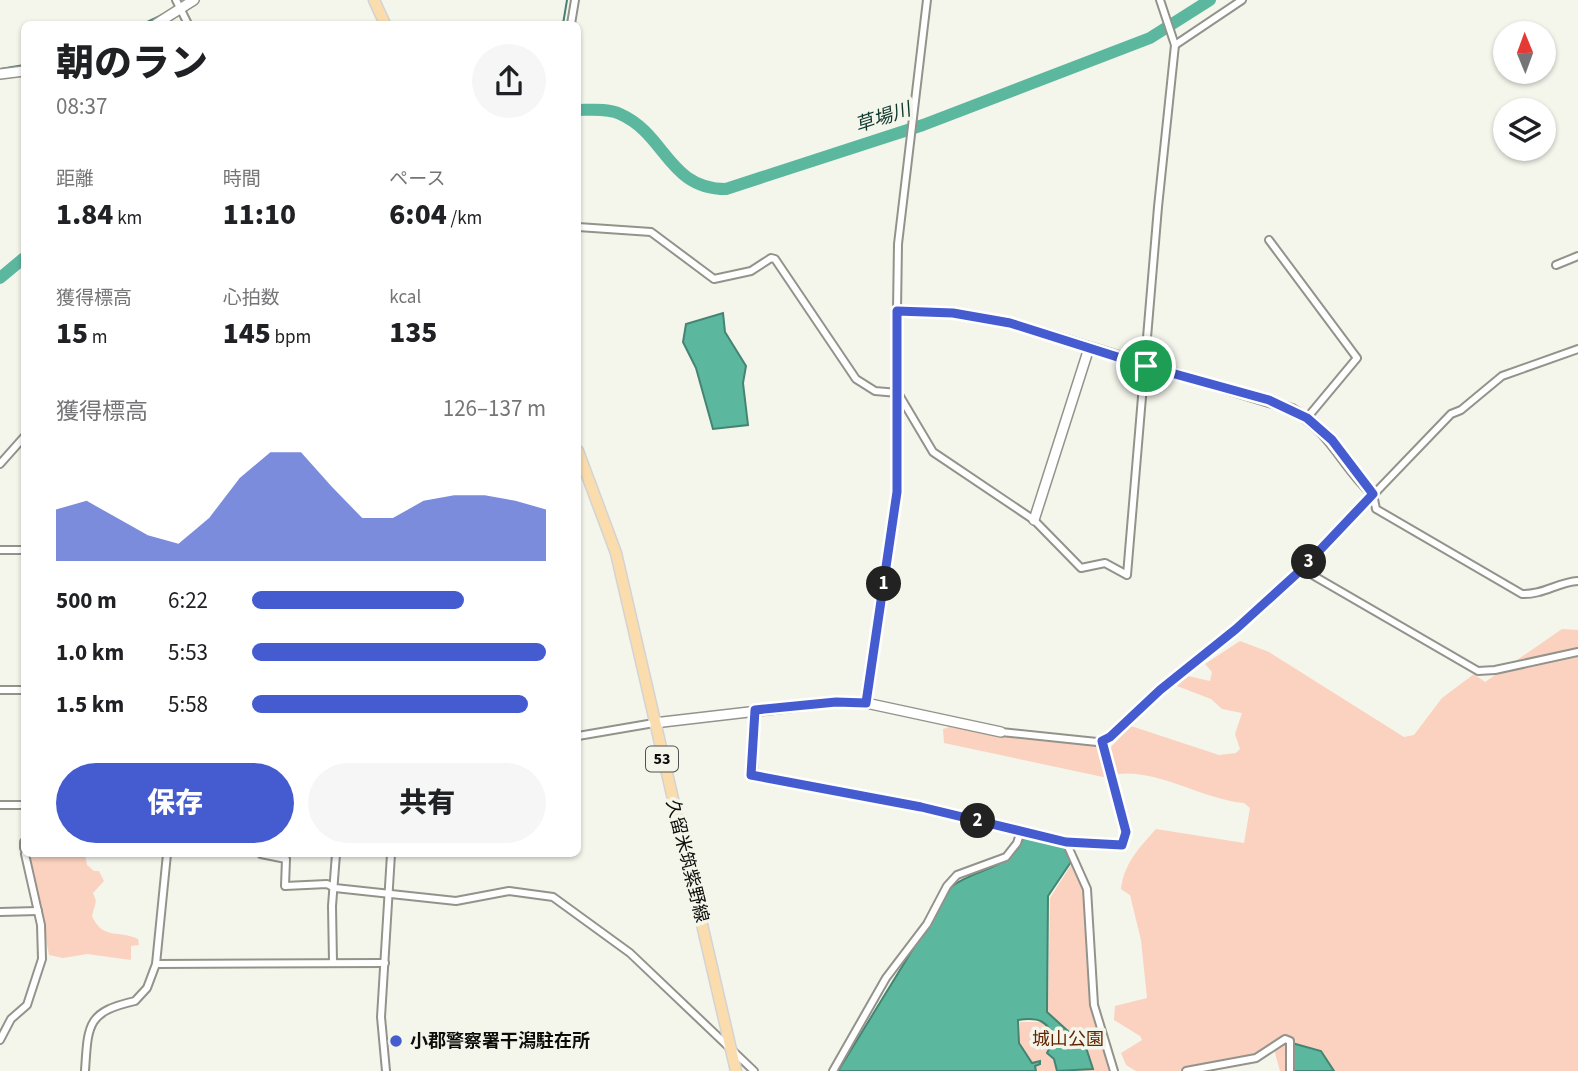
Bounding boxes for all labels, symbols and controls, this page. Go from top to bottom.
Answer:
north arrow [1493,21,1556,84]
map controls [1493,21,1556,161]
text: 朝のラン [56,37,208,91]
button: share [472,44,546,118]
text: 08:37 [56,90,107,123]
water label: 草場川 [852,96,916,140]
button: layers [1493,98,1556,161]
text: 距離 [56,166,94,193]
text: 時間 [223,166,261,193]
text: ペース [389,166,445,193]
text: 1.84 [56,193,113,236]
text: 11:10 [223,193,296,236]
text: 6:04 [389,193,447,236]
text: km [113,205,142,232]
text: /km [447,205,482,232]
text: kcal [389,284,421,311]
text: 獲得標高 [56,285,132,312]
text: 心拍数 [223,285,280,312]
text: 135 [389,311,437,354]
text: 15 [56,312,88,355]
text: 145 [223,312,271,355]
text: m [88,324,108,351]
text: bpm [271,324,311,351]
pin [1116,336,1176,396]
icon: arrive [1127,347,1165,385]
text: 126–137 m [443,392,546,425]
text: 獲得標高 [56,395,148,428]
pin: 3 [1292,544,1326,580]
text: 3 [1303,548,1314,575]
pin: 1 [866,566,902,602]
text: 1 [878,570,889,597]
text: 500 m [56,584,117,617]
text: 6:22 [168,584,208,617]
text: 1.0 km [56,636,124,669]
text: 5:53 [168,636,208,669]
text: 1.5 km [56,688,124,721]
text: 5:58 [168,688,208,721]
road number: 53 [646,746,678,772]
button: 保存 [56,763,294,843]
button: 共有 [308,763,546,843]
street label: 久留米筑紫野線 [660,797,714,925]
pin: 2 [960,804,996,838]
text: 2 [972,807,983,834]
park label: 城山公園 [1032,1027,1104,1052]
place label: 小郡警察署干潟駐在所 [410,1029,590,1054]
marker: 小郡警察署干潟駐在所 [388,1033,404,1049]

